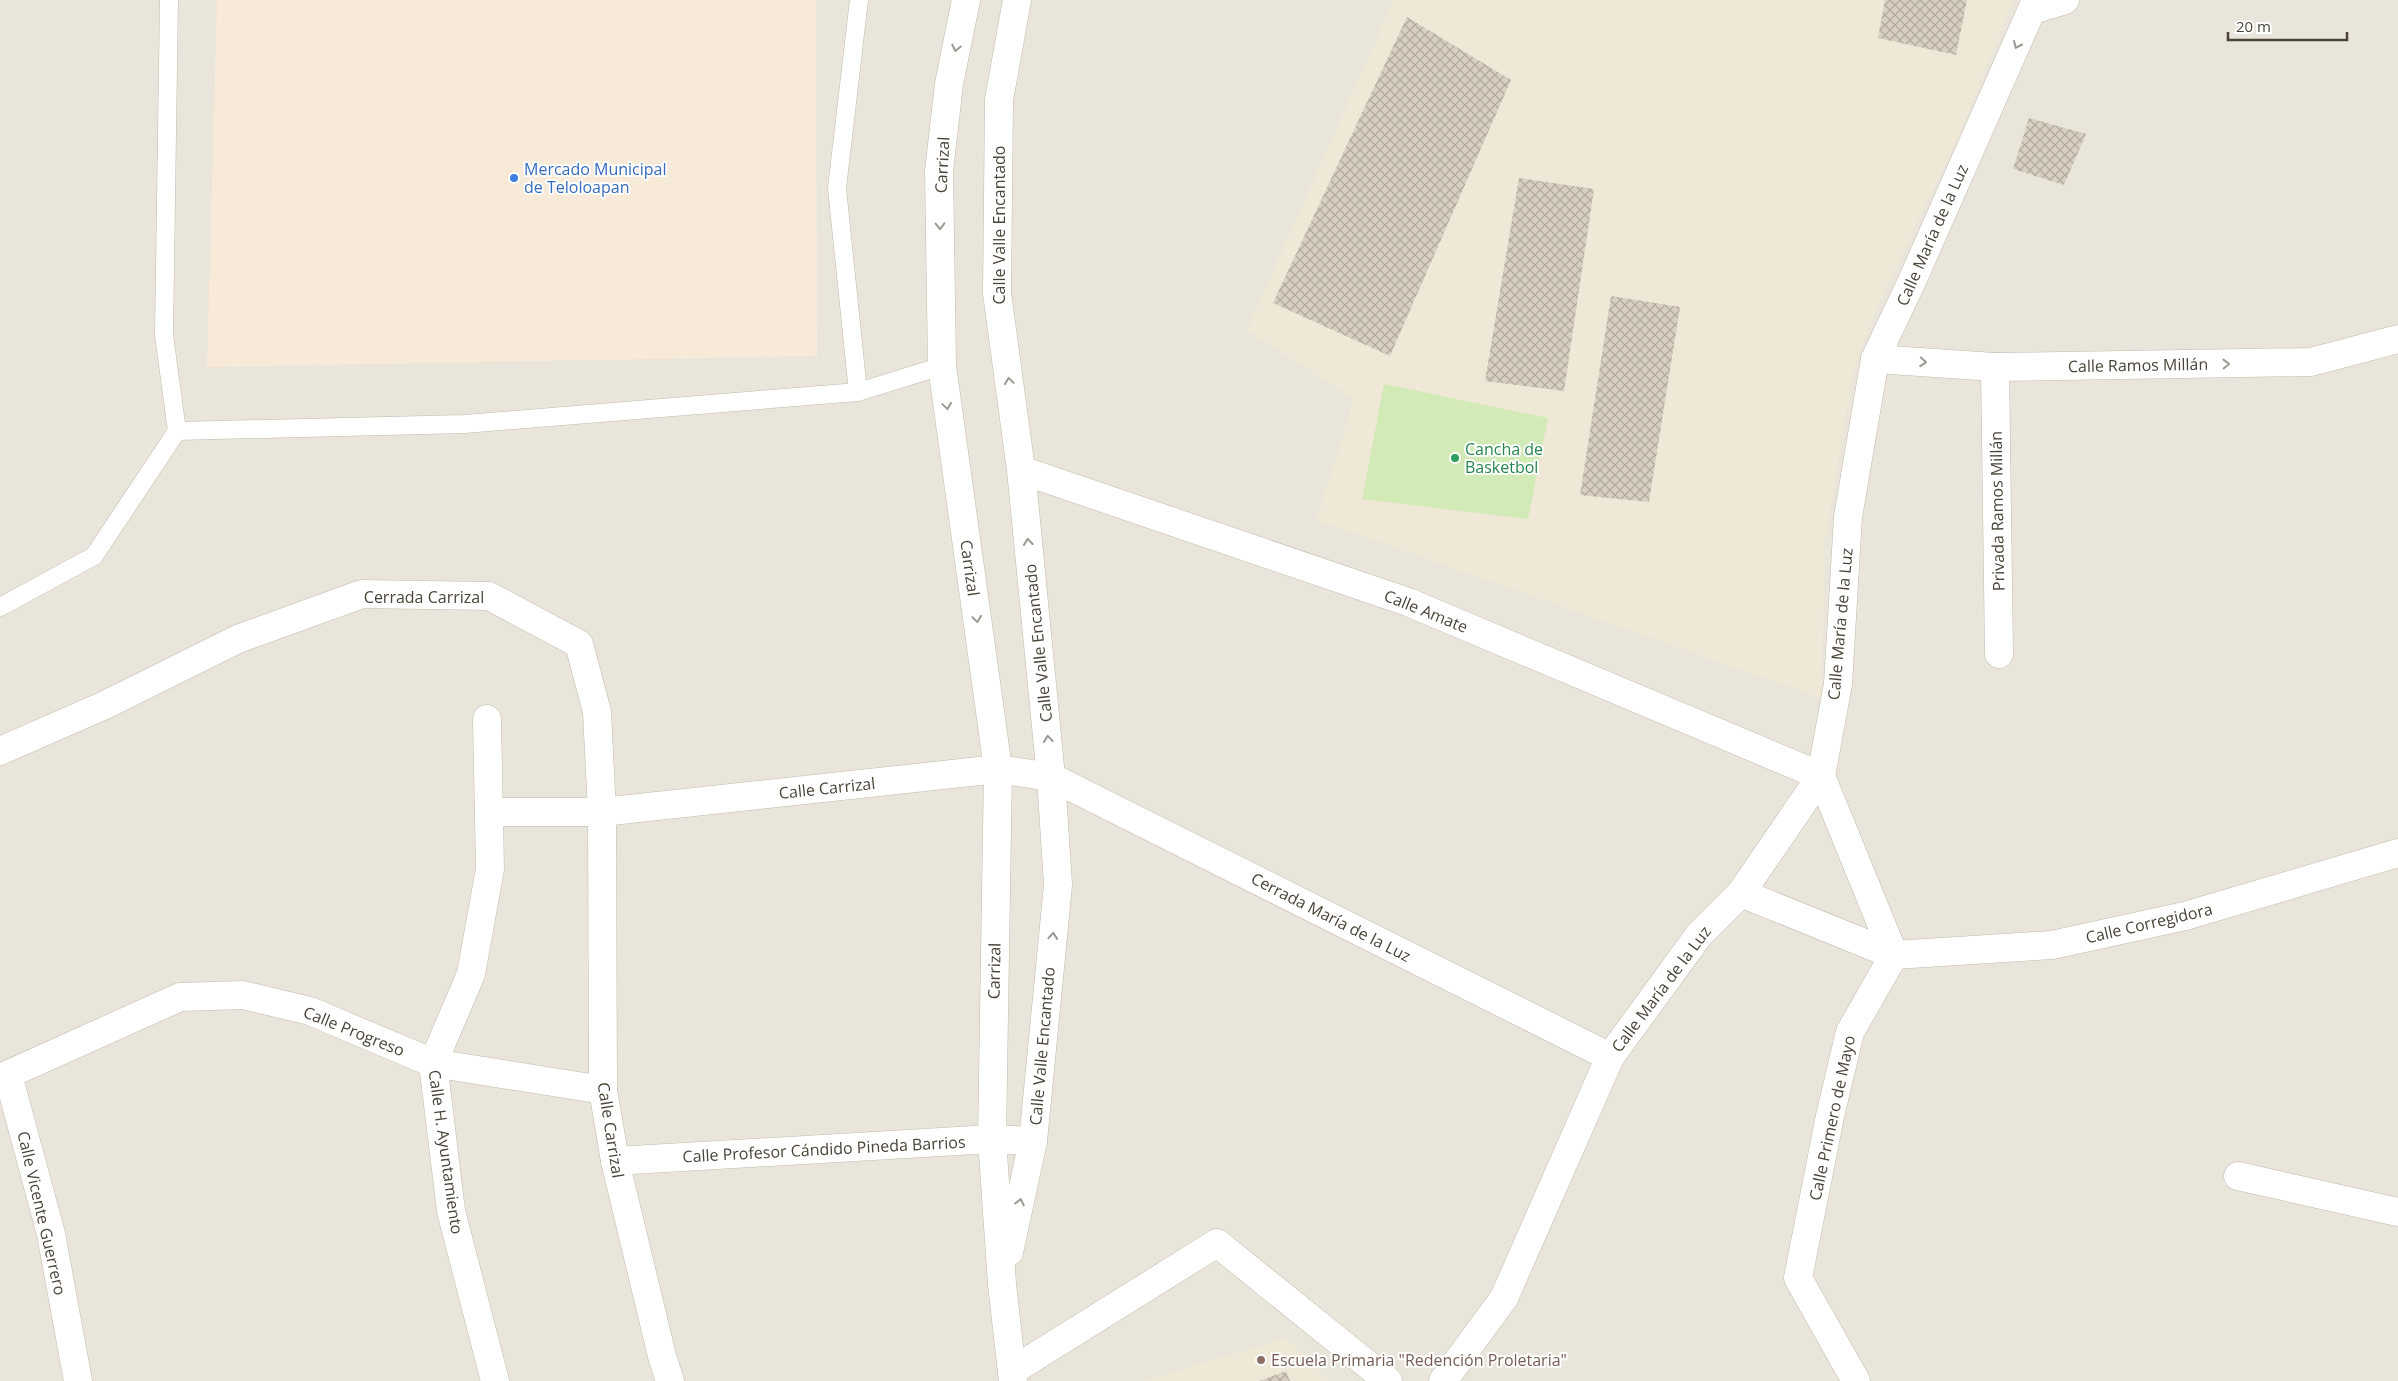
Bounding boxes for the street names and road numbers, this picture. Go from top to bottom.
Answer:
street label: Carrizal [930,136,954,194]
street label: Calle Valle Encantado [988,146,1010,304]
street label: Calle María de la Luz [1891,161,1973,309]
street label: Calle Ramos Millán [2068,353,2208,377]
street label: Privada Ramos Millán [1985,431,2009,591]
street label: Carrizal [955,538,985,598]
street label: Calle María de la Luz [1822,547,1858,701]
street label: Calle Valle Encantado [1019,563,1057,723]
street label: Calle Amate [1381,584,1471,638]
street label: Cerrada Carrizal [364,586,484,608]
street label: Calle Carrizal [778,772,876,804]
street label: Cerrada María de la Luz [1247,867,1415,967]
street label: Calle Corregidora [2083,898,2215,948]
street label: Calle María de la Luz [1606,921,1716,1057]
street label: Carrizal [983,943,1005,999]
street label: Calle Valle Encantado [1024,966,1060,1126]
street label: Calle Progreso [300,1001,408,1061]
street label: Calle Primero de Mayo [1804,1033,1860,1203]
street label: Calle H. Ayuntamiento [424,1068,468,1236]
street label: Calle Carrizal [593,1081,629,1179]
street label: Calle Vicente Guerrero [12,1129,72,1297]
street label: Calle Profesor Cándido Pineda Barrios [682,1131,966,1167]

